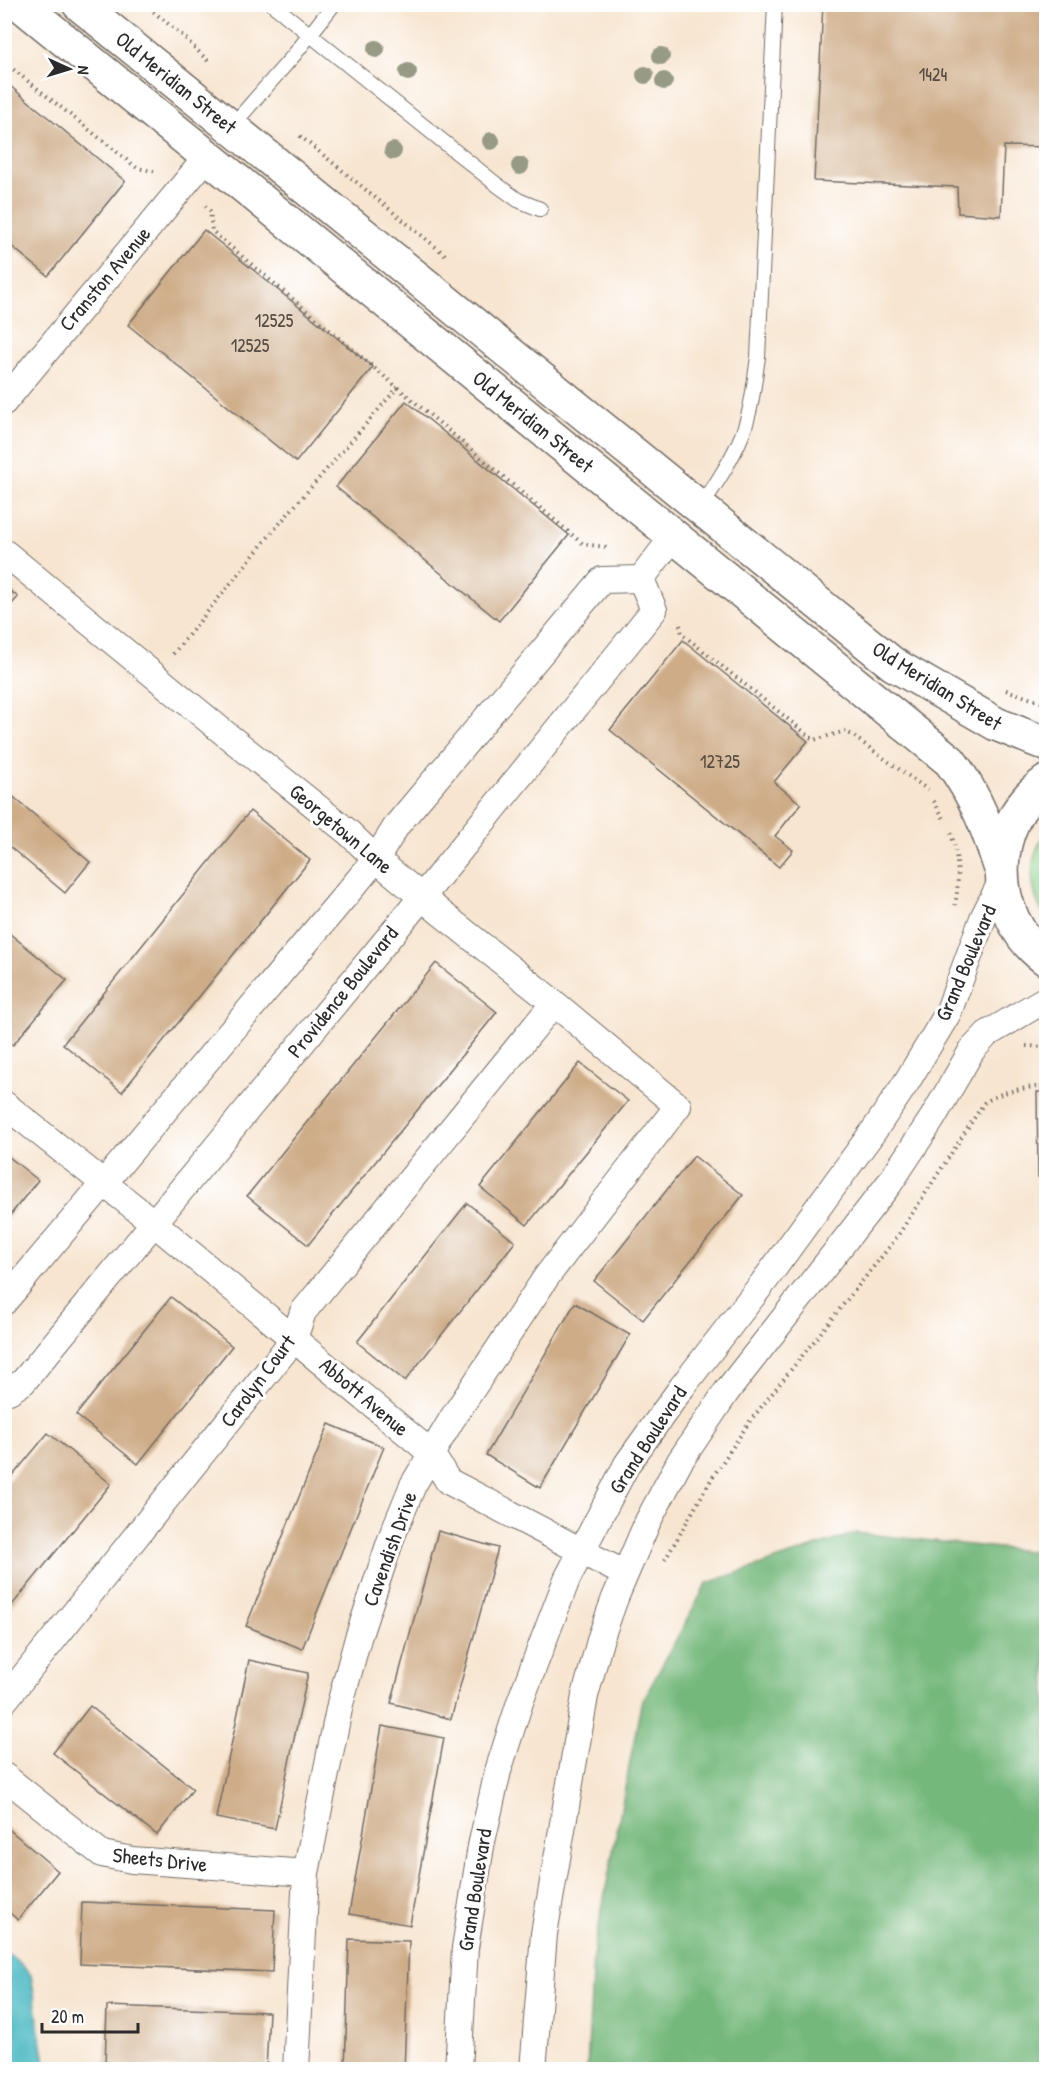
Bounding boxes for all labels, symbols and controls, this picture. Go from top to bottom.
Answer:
street label: Old Meridian Street [110,25,244,141]
north arrow [39,39,99,99]
house number: 1424 [919,62,947,87]
text: N [73,65,95,76]
street label: Cranston Avenue [52,220,157,337]
house number: 12525 [255,308,294,333]
house number: 12525 [231,333,270,358]
street label: Old Meridian Street [467,364,601,480]
street label: Old Meridian Street [867,634,1008,738]
house number: 12725 [700,749,740,774]
street label: Georgetown Lane [284,777,399,880]
street label: Grand Boulevard [928,900,1003,1025]
street label: Providence Boulevard [281,920,405,1064]
street label: Carolyn Court [213,1328,302,1433]
street label: Abbott Avenue [313,1351,415,1443]
street label: Grand Boulevard [602,1380,693,1499]
street label: Cavendish Drive [355,1487,424,1610]
street label: Grand Boulevard [451,1827,498,1953]
street label: Sheets Drive [111,1840,209,1879]
scale bar [42,1996,138,2034]
text: 20 m [51,2004,84,2029]

